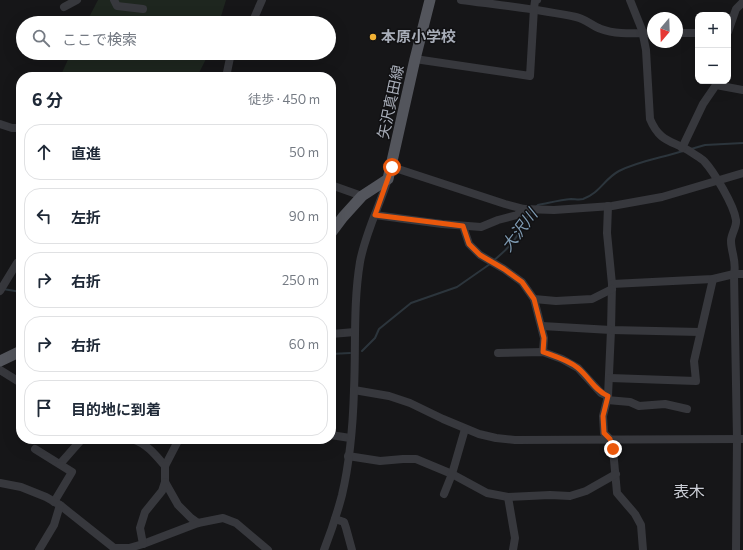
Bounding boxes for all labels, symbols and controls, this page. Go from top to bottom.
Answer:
north arrow [647,12,683,48]
map controls [695,12,731,84]
button: + [695,12,731,48]
search box [16,16,336,60]
icon: search [30,27,52,49]
place label: 本原小学校 [381,27,456,45]
text: ここで検索 [62,30,137,48]
marker: 本原小学校 [368,32,378,42]
button: − [695,48,731,84]
street label: 矢沢真田線 [373,63,407,140]
text: 6 分 [32,89,63,110]
text: 徒歩 · 450 m [248,91,320,107]
icon: ahead [33,141,55,163]
text: 直進 [71,144,101,162]
text: 50 m [289,144,319,160]
route start [383,158,401,176]
water label: 大沢川 [497,203,542,255]
icon: left [33,205,55,227]
text: 左折 [71,208,101,226]
text: 90 m [289,208,319,224]
icon: right [33,269,55,291]
text: 右折 [71,272,101,290]
text: 250 m [282,272,319,288]
icon: right [33,333,55,355]
text: 右折 [71,336,101,354]
text: 60 m [289,336,319,352]
icon: arrive [33,397,55,419]
text: 目的地に到着 [71,400,161,418]
route end [604,440,622,458]
district label: 表木 [673,481,705,500]

